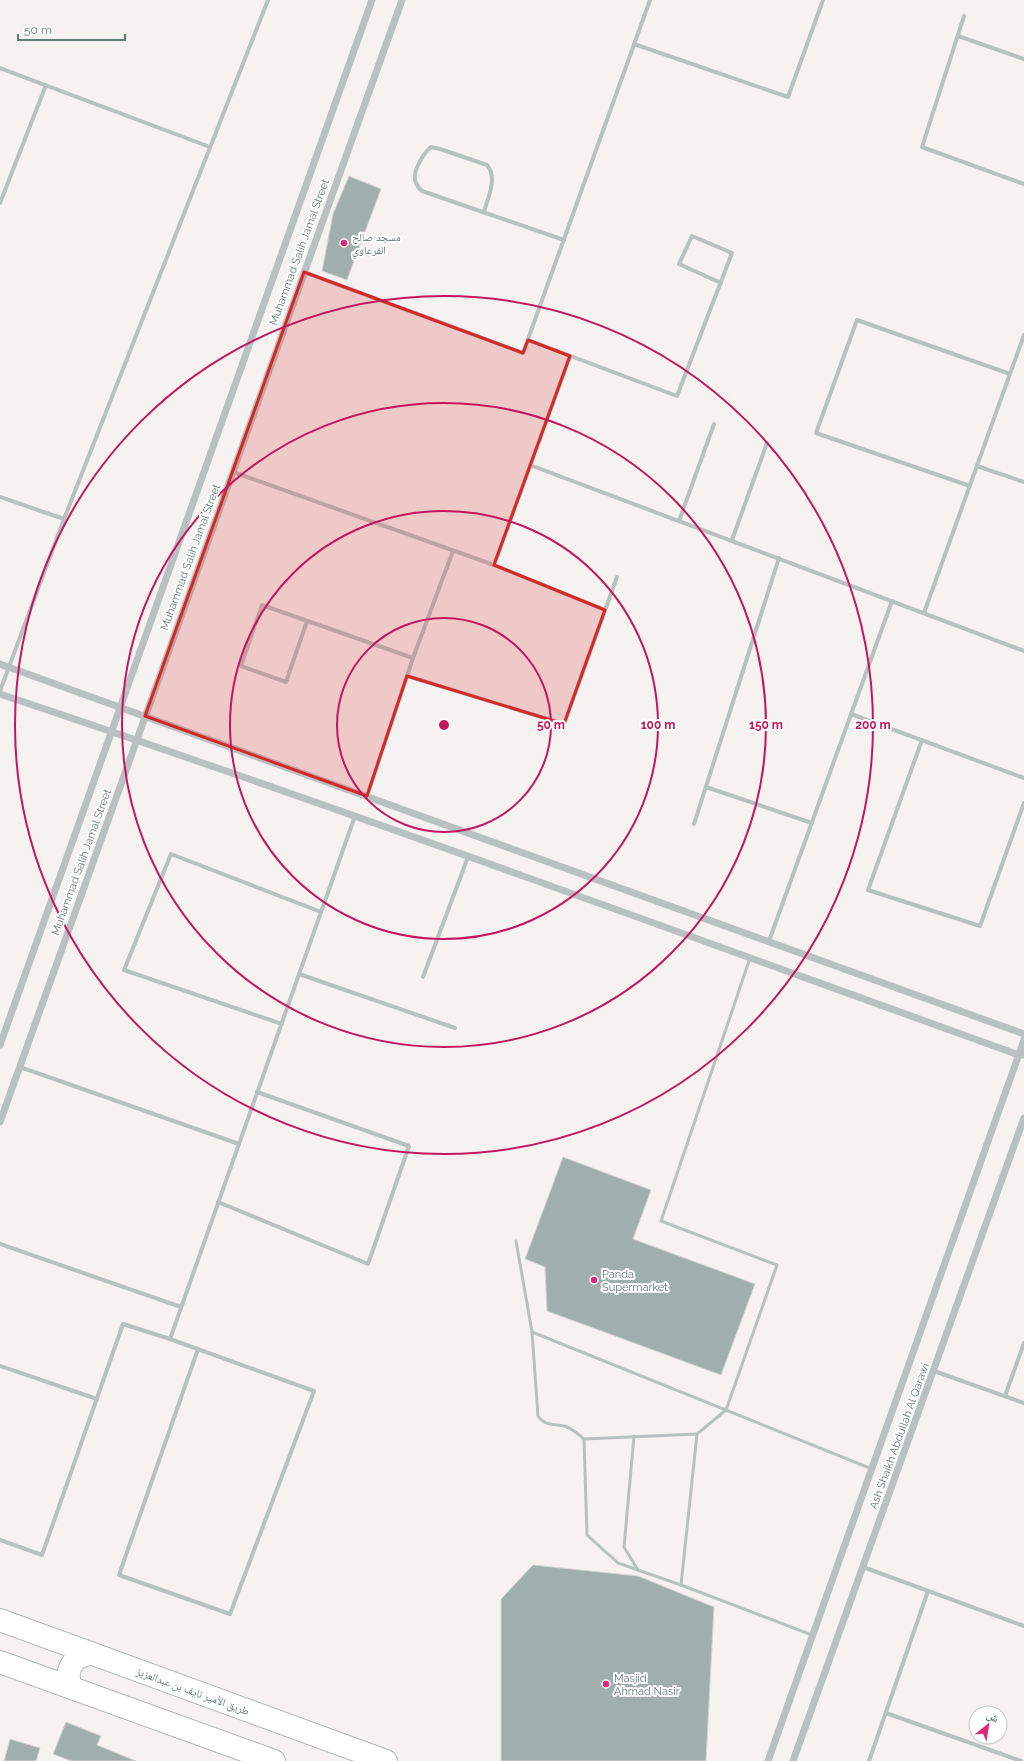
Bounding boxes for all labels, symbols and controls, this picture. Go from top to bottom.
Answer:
scale bar [18,16,125,42]
text: 50 m [24,23,52,37]
street label: Muhammad Salih Jamal Street [267,177,332,327]
place label: مسجد صالح القرعاوي [352,231,401,259]
marker: مسجد صالح القرعاوي [339,238,349,248]
street label: Muhammad Salih Jamal Street [158,482,223,632]
centre of rings [437,718,451,732]
text: 50 m [537,718,565,732]
text: 100 m [641,718,675,732]
text: 150 m [749,718,783,732]
text: 200 m [855,718,891,732]
street label: Muhammad Salih Jamal Street [49,787,114,937]
place label: Panda Supermarket [602,1268,668,1294]
marker: Panda Supermarket [589,1275,599,1285]
street label: Ash Shaikh Abdullah Al Qarawi [867,1361,932,1511]
street label: طريق الأمير نايف بن عبدالعزيز [133,1665,251,1718]
place label: Masjid Ahmad Nasir [614,1672,680,1698]
marker: Masjid Ahmad Nasir [601,1679,611,1689]
north arrow [968,1705,1008,1745]
text: ش [984,1708,1001,1726]

